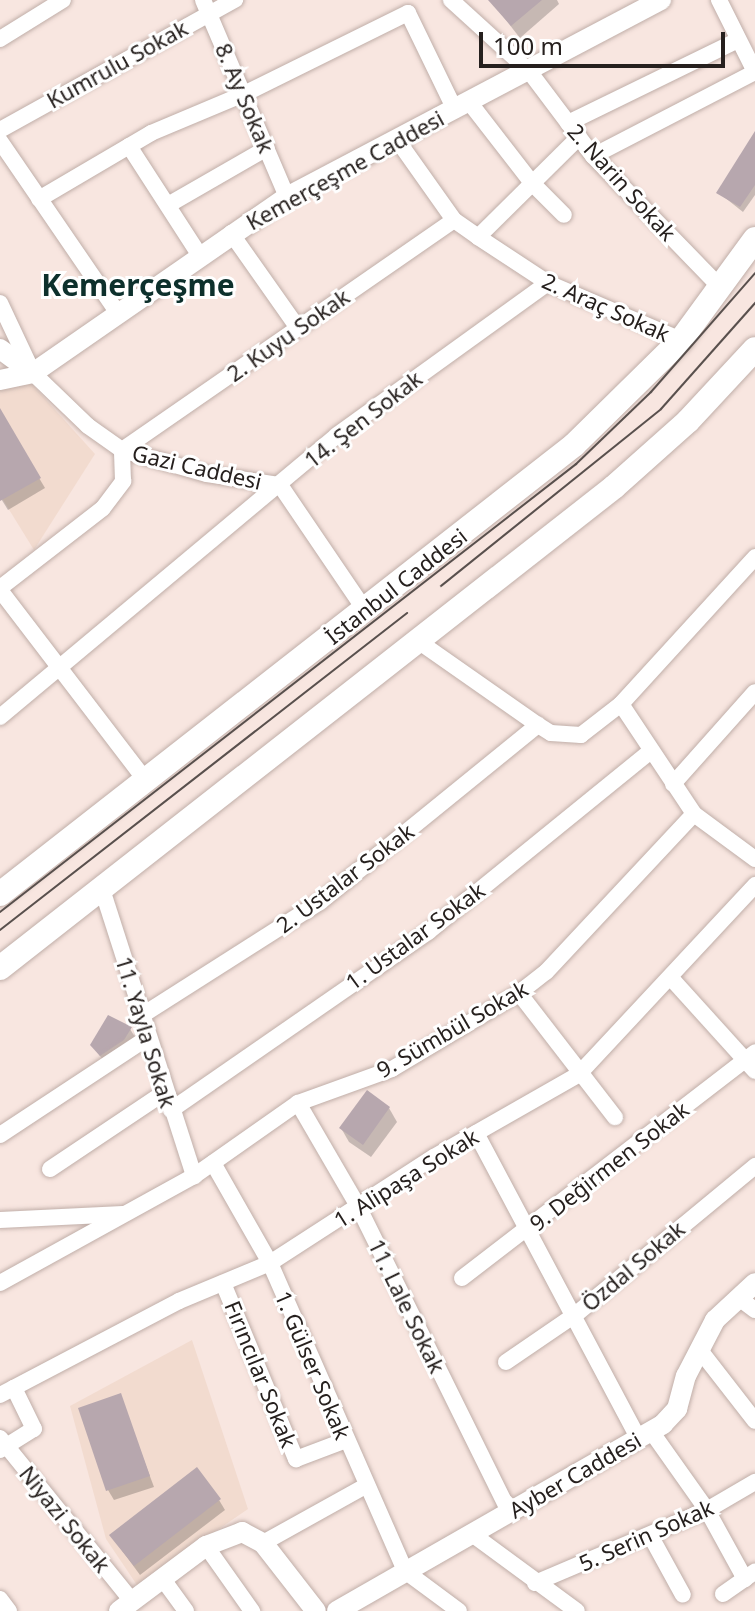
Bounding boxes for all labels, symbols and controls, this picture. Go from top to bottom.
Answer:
street label: Kumrulu Sokak [42,14,192,114]
scale bar [483,16,729,66]
text: 100 m [493,29,563,62]
street label: 8. Ay Sokak [210,39,280,157]
street label: Kemerçeşme Caddesi [242,105,448,235]
street label: 2. Narin Sokak [562,118,682,246]
district label: Kemerçeşme [41,267,235,303]
street label: 2. Araç Sokak [538,267,674,347]
street label: 2. Kuyu Sokak [222,283,354,387]
street label: 14. Şen Sokak [299,365,427,473]
street label: Gazi Caddesi [130,439,264,495]
street label: İstanbul Caddesi [320,523,472,649]
street label: 2. Ustalar Sokak [271,818,419,938]
street label: 1. Ustalar Sokak [340,877,490,995]
street label: 11. Yayla Sokak [110,953,182,1111]
street label: 9. Sümbül Sokak [372,975,532,1083]
street label: 9. Değirmen Sokak [524,1096,694,1236]
street label: 1. Alipaşa Sokak [329,1123,483,1233]
street label: Özdal Sokak [576,1215,690,1317]
street label: 11. Lale Sokak [363,1235,451,1377]
street label: 1. Gülser Sokak [270,1287,356,1443]
street label: Fırıncılar Sokak [220,1297,302,1451]
street label: Ayber Caddesi [504,1427,646,1523]
street label: Niyazi Sokak [14,1461,116,1577]
street label: 5. Serin Sokak [575,1494,717,1576]

